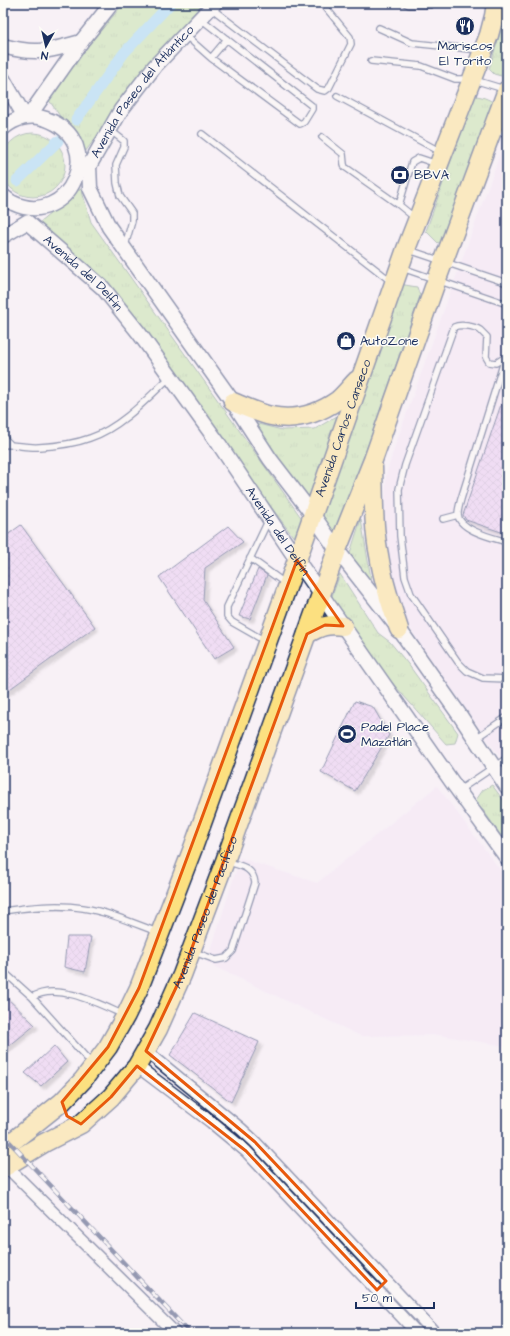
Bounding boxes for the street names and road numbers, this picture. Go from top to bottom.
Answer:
street label: Avenida Paseo del Atlántico [86,21,199,161]
street label: Avenida del Delfín [39,231,127,315]
street label: Avenida Carlos Canseco [311,356,376,499]
street label: Avenida del Delfín [241,483,314,580]
street label: Avenida Paseo del Pacífico [168,833,242,991]

